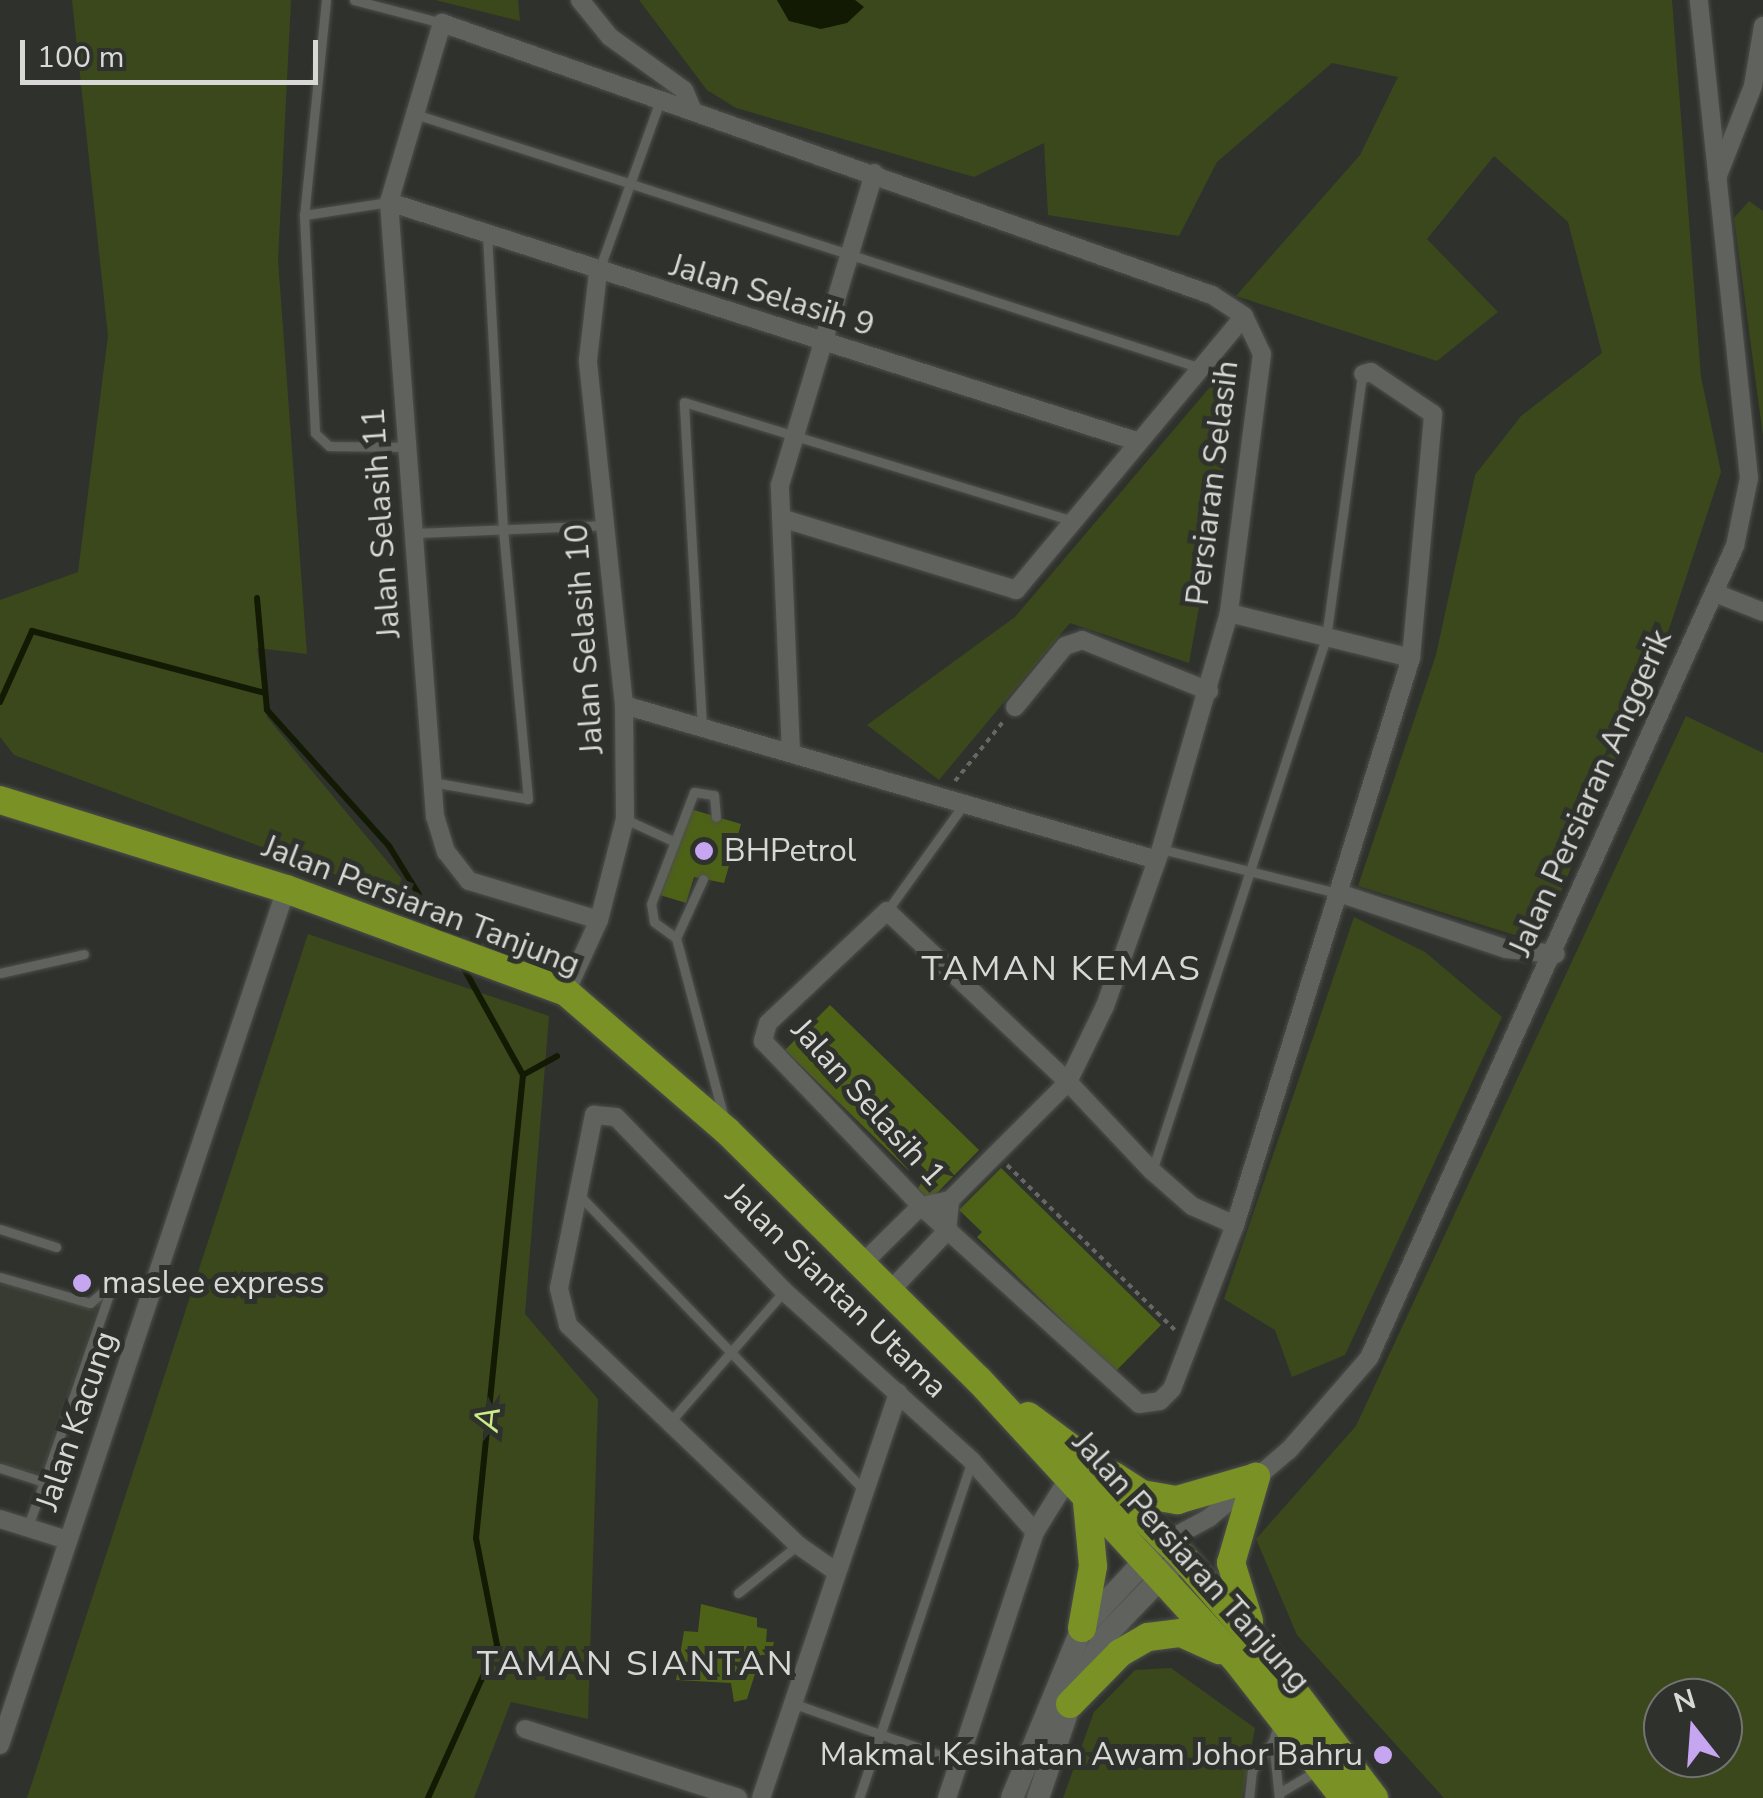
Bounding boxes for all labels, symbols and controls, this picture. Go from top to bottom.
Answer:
scale bar [25,20,322,82]
text: 100 m [37,37,124,78]
street label: Jalan Selasih 9 [665,247,879,345]
street label: Persiaran Selasih [1179,358,1247,608]
street label: Jalan Selasih 11 [355,406,409,640]
street label: Jalan Selasih 10 [558,522,612,756]
street label: Jalan Persiaran Anggerik [1502,624,1680,962]
street label: Jalan Persiaran Tanjung [257,828,585,984]
place label: BHPetrol [724,832,856,870]
marker: BHPetrol [693,840,715,862]
district label: TAMAN KEMAS [922,948,1202,990]
street label: Jalan Selasih 1 [783,1011,953,1195]
street label: Jalan Siantan Utama [717,1176,955,1406]
place label: maslee express [102,1264,325,1302]
marker: maslee express [71,1272,93,1294]
street label: Jalan Kacung [28,1326,126,1516]
water label: A [466,1404,510,1434]
street label: Jalan Persiaran Tanjung [1064,1424,1318,1700]
district label: TAMAN SIANTAN [477,1643,795,1685]
north arrow [1643,1678,1743,1778]
text: N [1669,1680,1700,1722]
place label: Makmal Kesihatan Awam Johor Bahru [820,1736,1363,1774]
marker: Makmal Kesihatan Awam Johor Bahru [1372,1744,1394,1766]

